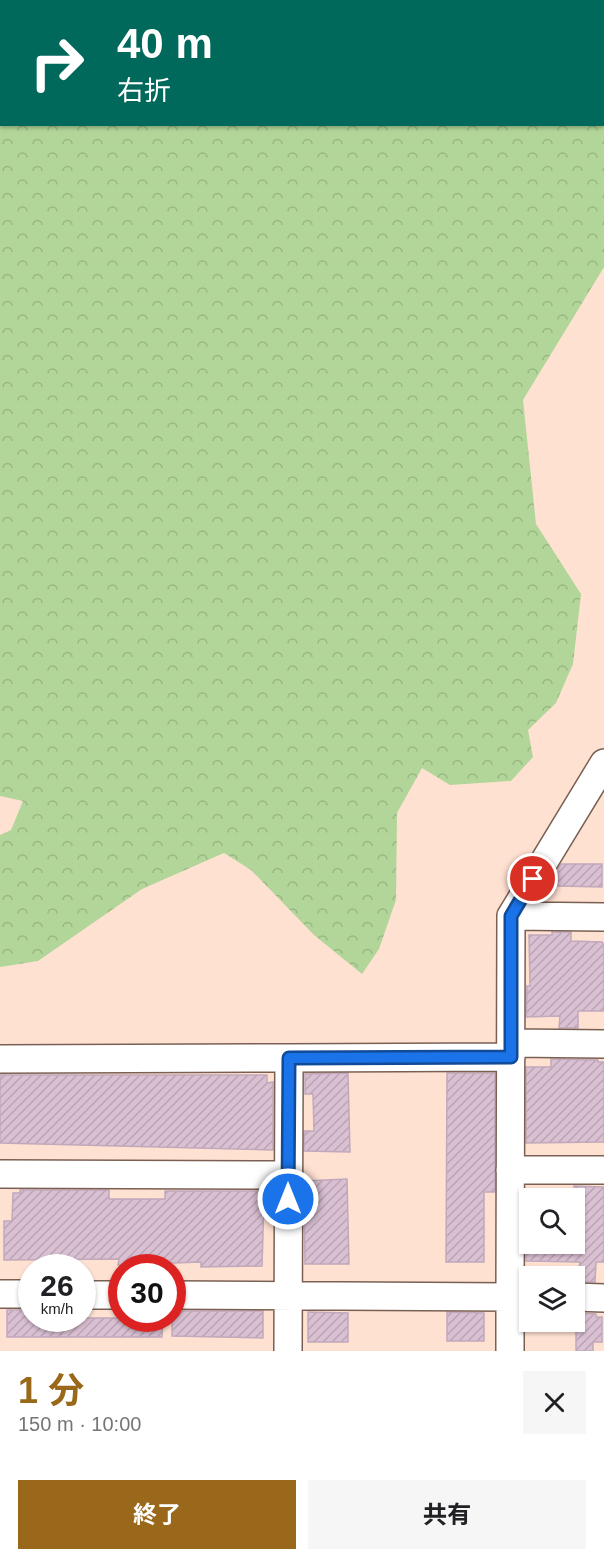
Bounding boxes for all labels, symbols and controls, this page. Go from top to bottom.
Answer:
text: 40 m [117,20,213,67]
icon: right [18,24,96,102]
text: 右折 [117,76,171,106]
pin [507,853,558,904]
icon: arrive [516,862,549,895]
position arrow [256,1167,320,1231]
map controls [519,1188,585,1332]
button: search [519,1188,585,1254]
speed limit sign: 30 [108,1254,186,1332]
button: layers [519,1266,585,1332]
text: 26 [40,1269,74,1302]
text: km/h [41,1300,73,1317]
text: 1 分 [18,1370,84,1411]
button: close [523,1371,586,1434]
text: 150 m · 10:00 [18,1413,141,1435]
button: 終了 [18,1480,296,1549]
button: 共有 [308,1480,586,1549]

